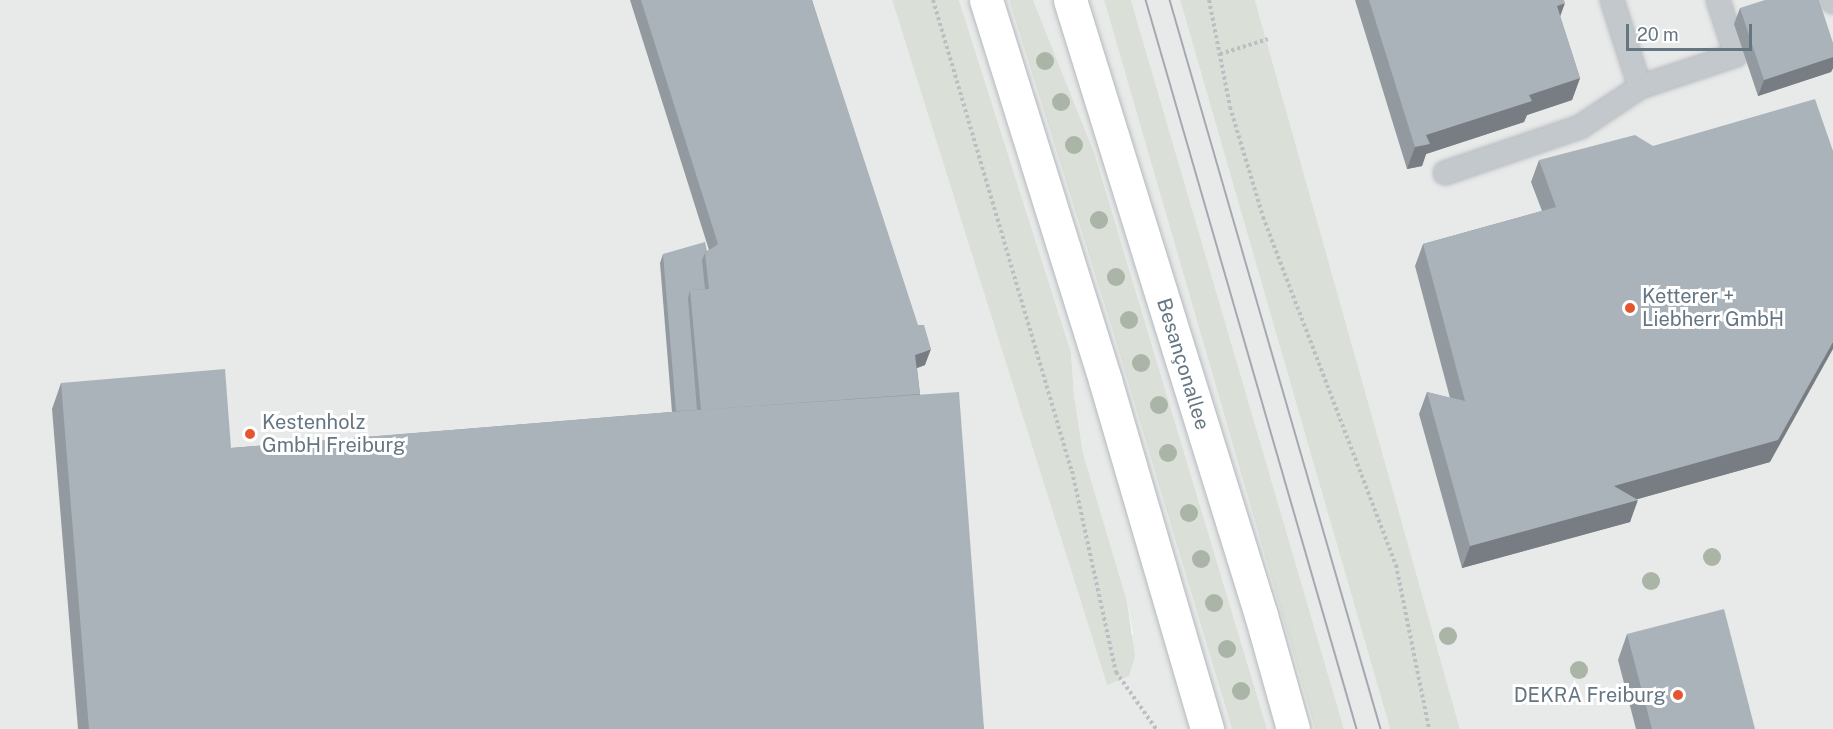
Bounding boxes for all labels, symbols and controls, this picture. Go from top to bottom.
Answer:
scale bar [1629,12,1755,50]
text: 20 m [1637,24,1679,45]
place label: Ketterer + Liebherr GmbH [1642,284,1784,331]
street label: Besançonallee [1152,295,1214,433]
marker: Ketterer + Liebherr GmbH [1623,301,1637,315]
place label: Kestenholz GmbH Freiburg [262,410,405,457]
marker: Kestenholz GmbH Freiburg [243,427,257,441]
place label: DEKRA Freiburg [1514,683,1666,707]
marker: DEKRA Freiburg [1671,688,1685,702]

